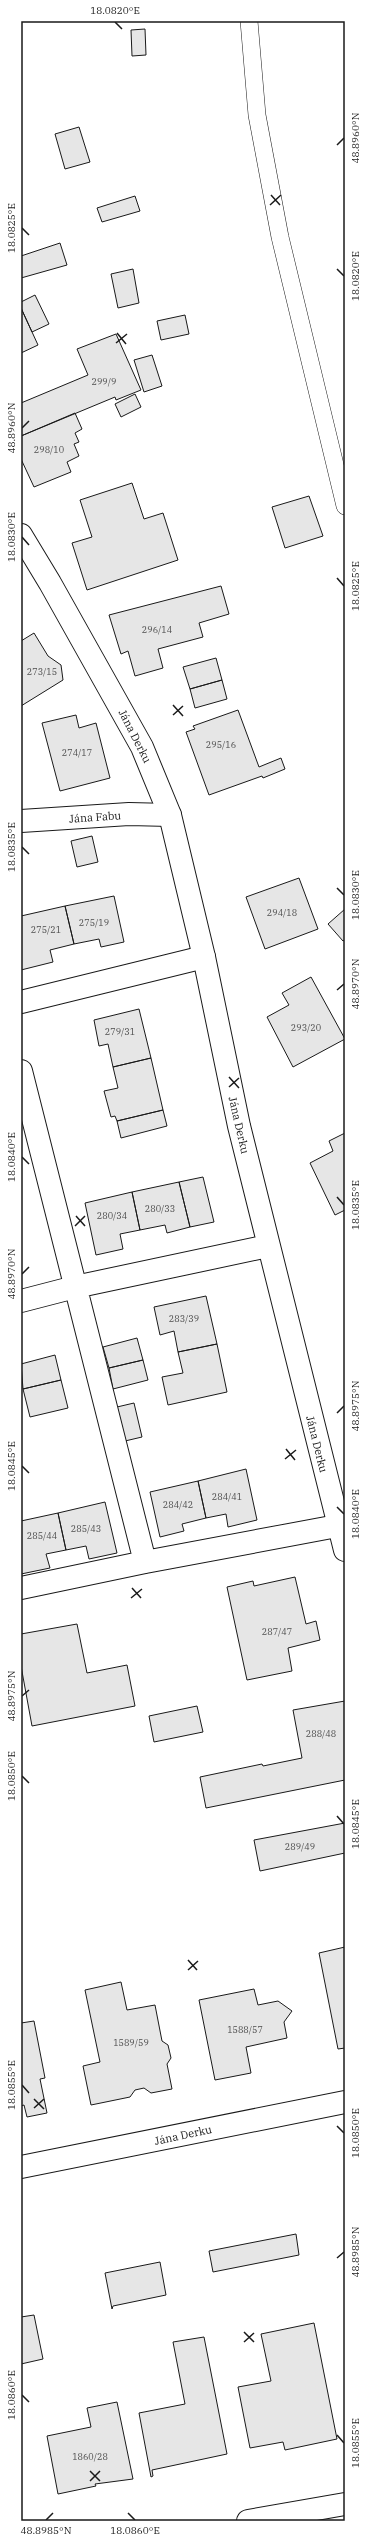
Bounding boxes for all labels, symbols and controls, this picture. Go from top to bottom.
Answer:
text: 18.0820°E [90,4,140,17]
text: 48.8960°N [349,112,362,164]
text: 18.0825°E [5,203,18,253]
text: 18.0820°E [349,251,362,301]
house number: 299/9 [92,376,116,387]
text: 48.8960°N [5,402,18,454]
house number: 298/10 [34,444,64,455]
text: 18.0830°E [5,512,18,562]
text: 18.0825°E [349,561,362,611]
house number: 296/14 [142,624,172,635]
house number: 273/15 [27,666,57,677]
street label: Jána Derku [116,707,155,765]
house number: 295/16 [206,739,236,750]
house number: 274/17 [62,747,92,758]
street label: Jána Fabu [68,808,122,826]
text: 18.0835°E [5,822,18,872]
text: 18.0830°E [349,870,362,920]
house number: 294/18 [267,907,297,918]
house number: 275/19 [79,917,109,928]
house number: 275/21 [31,924,61,935]
text: 48.8970°N [349,958,362,1010]
house number: 293/20 [291,1022,321,1033]
house number: 279/31 [105,1026,135,1037]
street label: Jána Derku [226,1095,252,1155]
text: 18.0840°E [5,1132,18,1182]
text: 18.0835°E [349,1180,362,1230]
house number: 280/33 [145,1203,175,1214]
house number: 280/34 [97,1210,127,1221]
text: 48.8970°N [5,1248,18,1300]
house number: 283/39 [169,1313,199,1324]
text: 48.8975°N [349,1380,362,1432]
street label: Jána Derku [303,1414,331,1474]
text: 18.0845°E [5,1441,18,1491]
text: 18.0840°E [349,1489,362,1539]
house number: 284/41 [212,1491,242,1502]
house number: 284/42 [163,1499,193,1510]
house number: 285/43 [71,1523,101,1534]
house number: 285/44 [27,1530,57,1541]
house number: 287/47 [262,1626,292,1637]
text: 48.8975°N [5,1670,18,1722]
house number: 288/48 [306,1728,336,1739]
text: 18.0850°E [5,1751,18,1801]
text: 18.0845°E [349,1799,362,1849]
house number: 289/49 [285,1841,315,1852]
house number: 1588/57 [227,2024,263,2035]
house number: 1589/59 [113,2037,149,2048]
text: 18.0855°E [5,2060,18,2110]
text: 18.0850°E [349,2108,362,2158]
street label: Jána Derku [153,2122,213,2148]
text: 48.8985°N [349,2226,362,2278]
text: 18.0860°E [5,2370,18,2420]
text: 18.0855°E [349,2418,362,2468]
house number: 1860/28 [72,2451,108,2462]
text: 48.8985°N [20,2524,72,2537]
text: 18.0860°E [110,2524,160,2537]

